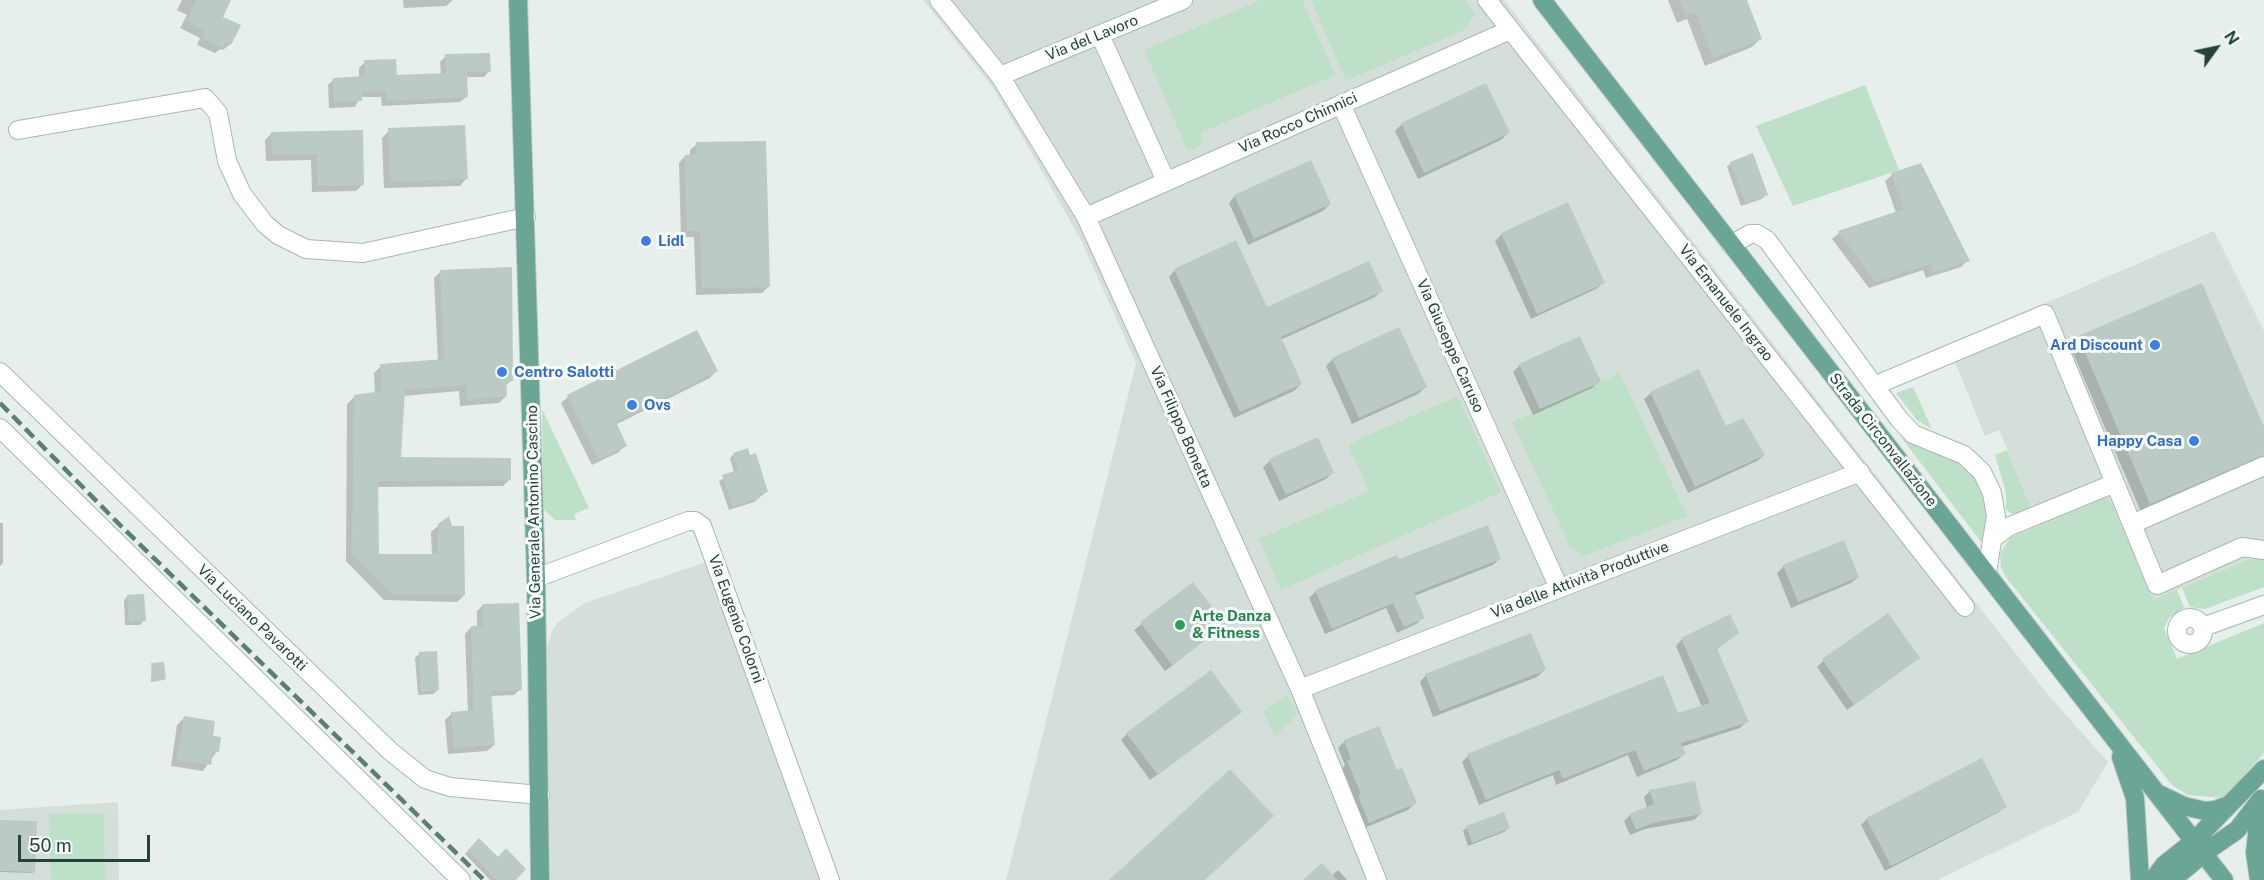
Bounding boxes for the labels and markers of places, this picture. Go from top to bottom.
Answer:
place label: Lidl [658,232,685,250]
marker: Lidl [639,234,653,248]
place label: Ard Discount [2050,336,2143,354]
marker: Ard Discount [2148,338,2162,352]
place label: Centro Salotti [514,363,614,381]
marker: Centro Salotti [495,365,509,379]
place label: Ovs [644,396,671,414]
marker: Ovs [625,398,639,412]
place label: Happy Casa [2097,432,2182,450]
marker: Happy Casa [2187,434,2201,448]
place label: Arte Danza & Fitness [1192,607,1271,642]
marker: Arte Danza & Fitness [1173,618,1187,632]

